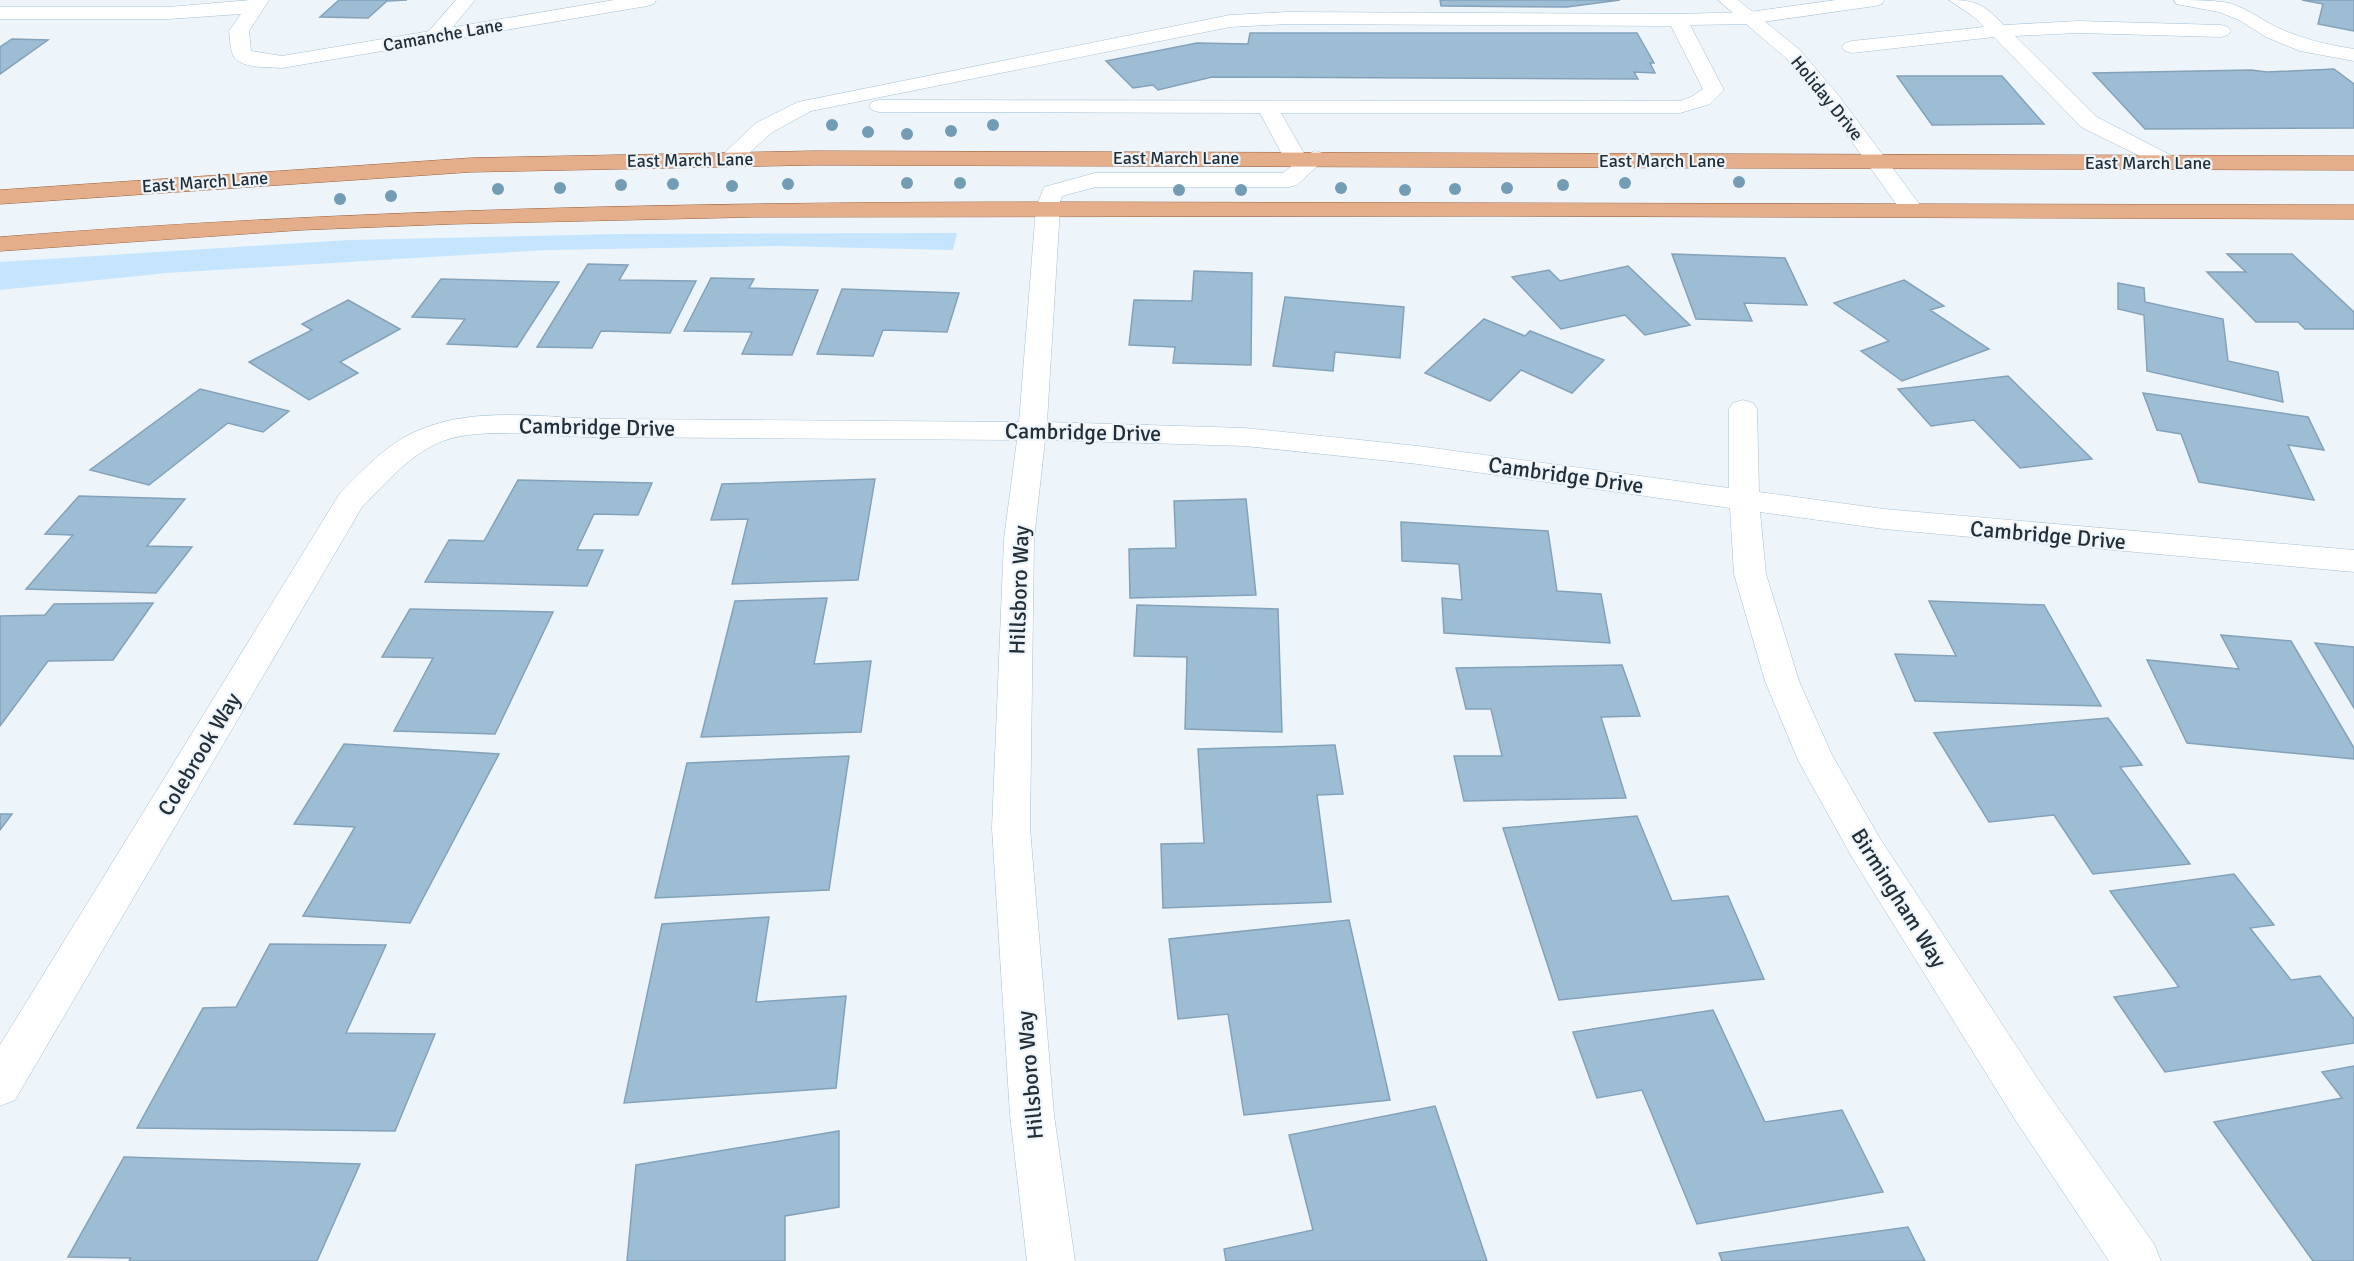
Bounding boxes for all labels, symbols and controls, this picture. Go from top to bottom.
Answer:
street label: Camanche Lane [381,14,505,56]
street label: Holiday Drive [1786,51,1868,145]
street label: East March Lane [1113,147,1239,169]
street label: East March Lane [626,148,754,172]
street label: East March Lane [1599,150,1725,172]
street label: East March Lane [2085,152,2211,174]
street label: East March Lane [141,167,269,197]
street label: Cambridge Drive [519,412,675,442]
street label: Cambridge Drive [1005,417,1161,447]
street label: Cambridge Drive [1487,451,1645,499]
street label: Cambridge Drive [1969,515,2127,555]
street label: Hillsboro Way [1003,524,1035,655]
street label: Colebrook Way [152,687,247,820]
street label: Birmingham Way [1845,823,1953,973]
street label: Hillsboro Way [1011,1009,1049,1141]

